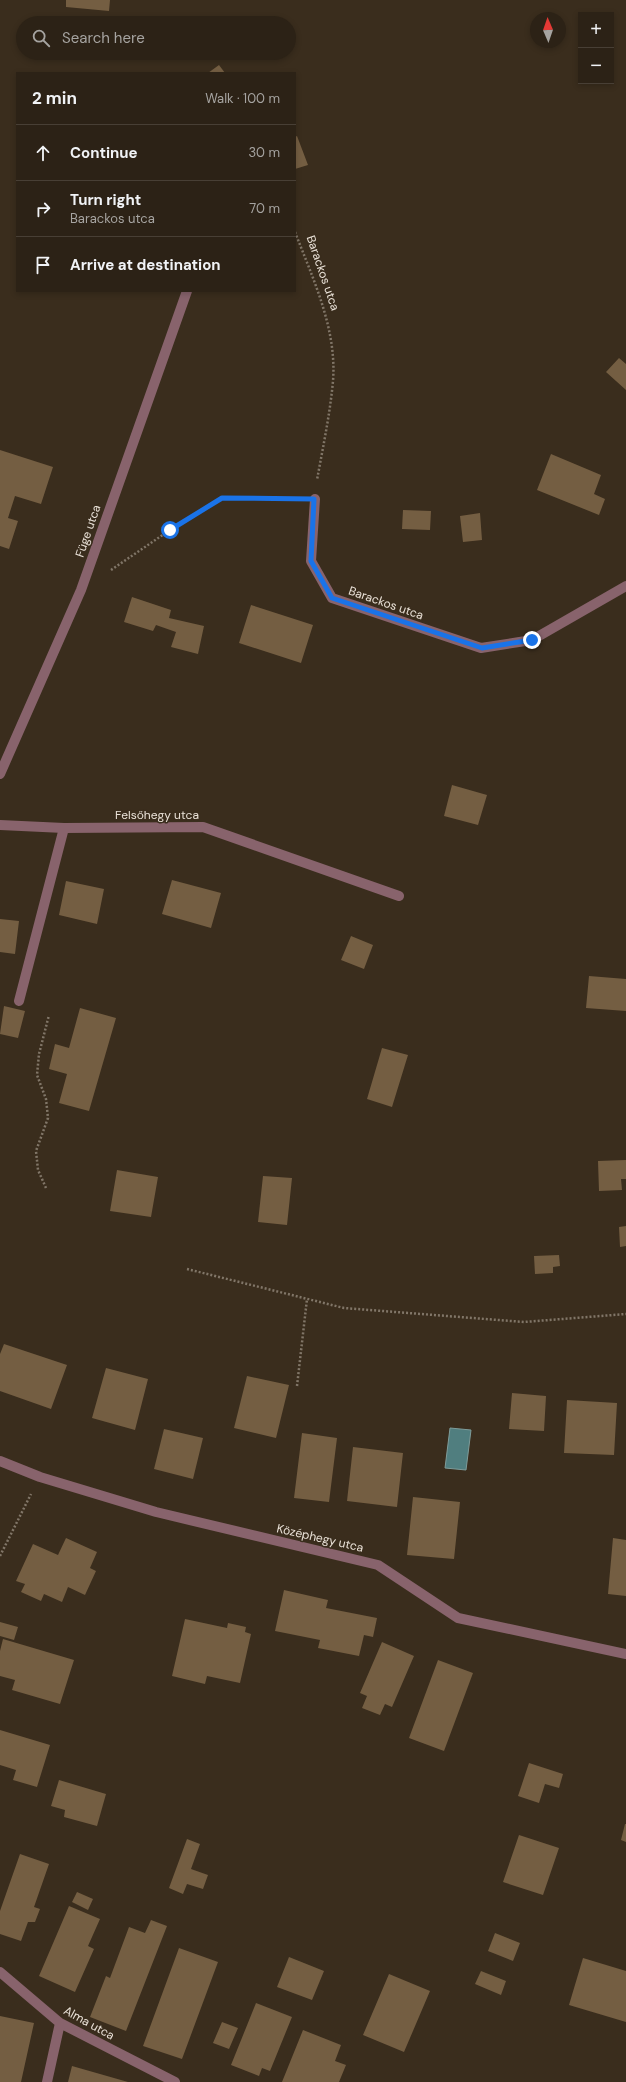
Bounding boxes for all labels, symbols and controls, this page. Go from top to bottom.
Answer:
north arrow [530,12,566,48]
map controls [578,12,614,84]
button: + [578,12,614,48]
search box [16,16,296,60]
icon: search [30,27,52,49]
text: Search here [62,28,145,48]
button: − [578,48,614,84]
text: 2 min [32,87,77,109]
text: Walk · 100 m [205,90,280,107]
icon: ahead [32,142,54,164]
text: Continue [70,143,138,163]
text: 30 m [248,144,280,161]
text: Turn right [70,190,141,210]
icon: right [32,198,54,220]
text: 70 m [249,200,280,217]
text: Barackos utca [70,210,155,227]
street label: Barackos utca [303,233,343,313]
icon: arrive [32,254,54,276]
text: Arrive at destination [70,255,221,275]
street label: Füge utca [72,503,104,559]
route start [161,521,179,539]
street label: Barackos utca [346,583,426,623]
route end [523,631,541,649]
street label: Felsőhegy utca [115,807,199,823]
street label: Középhegy utca [275,1520,365,1556]
street label: Alma utca [61,2002,117,2044]

